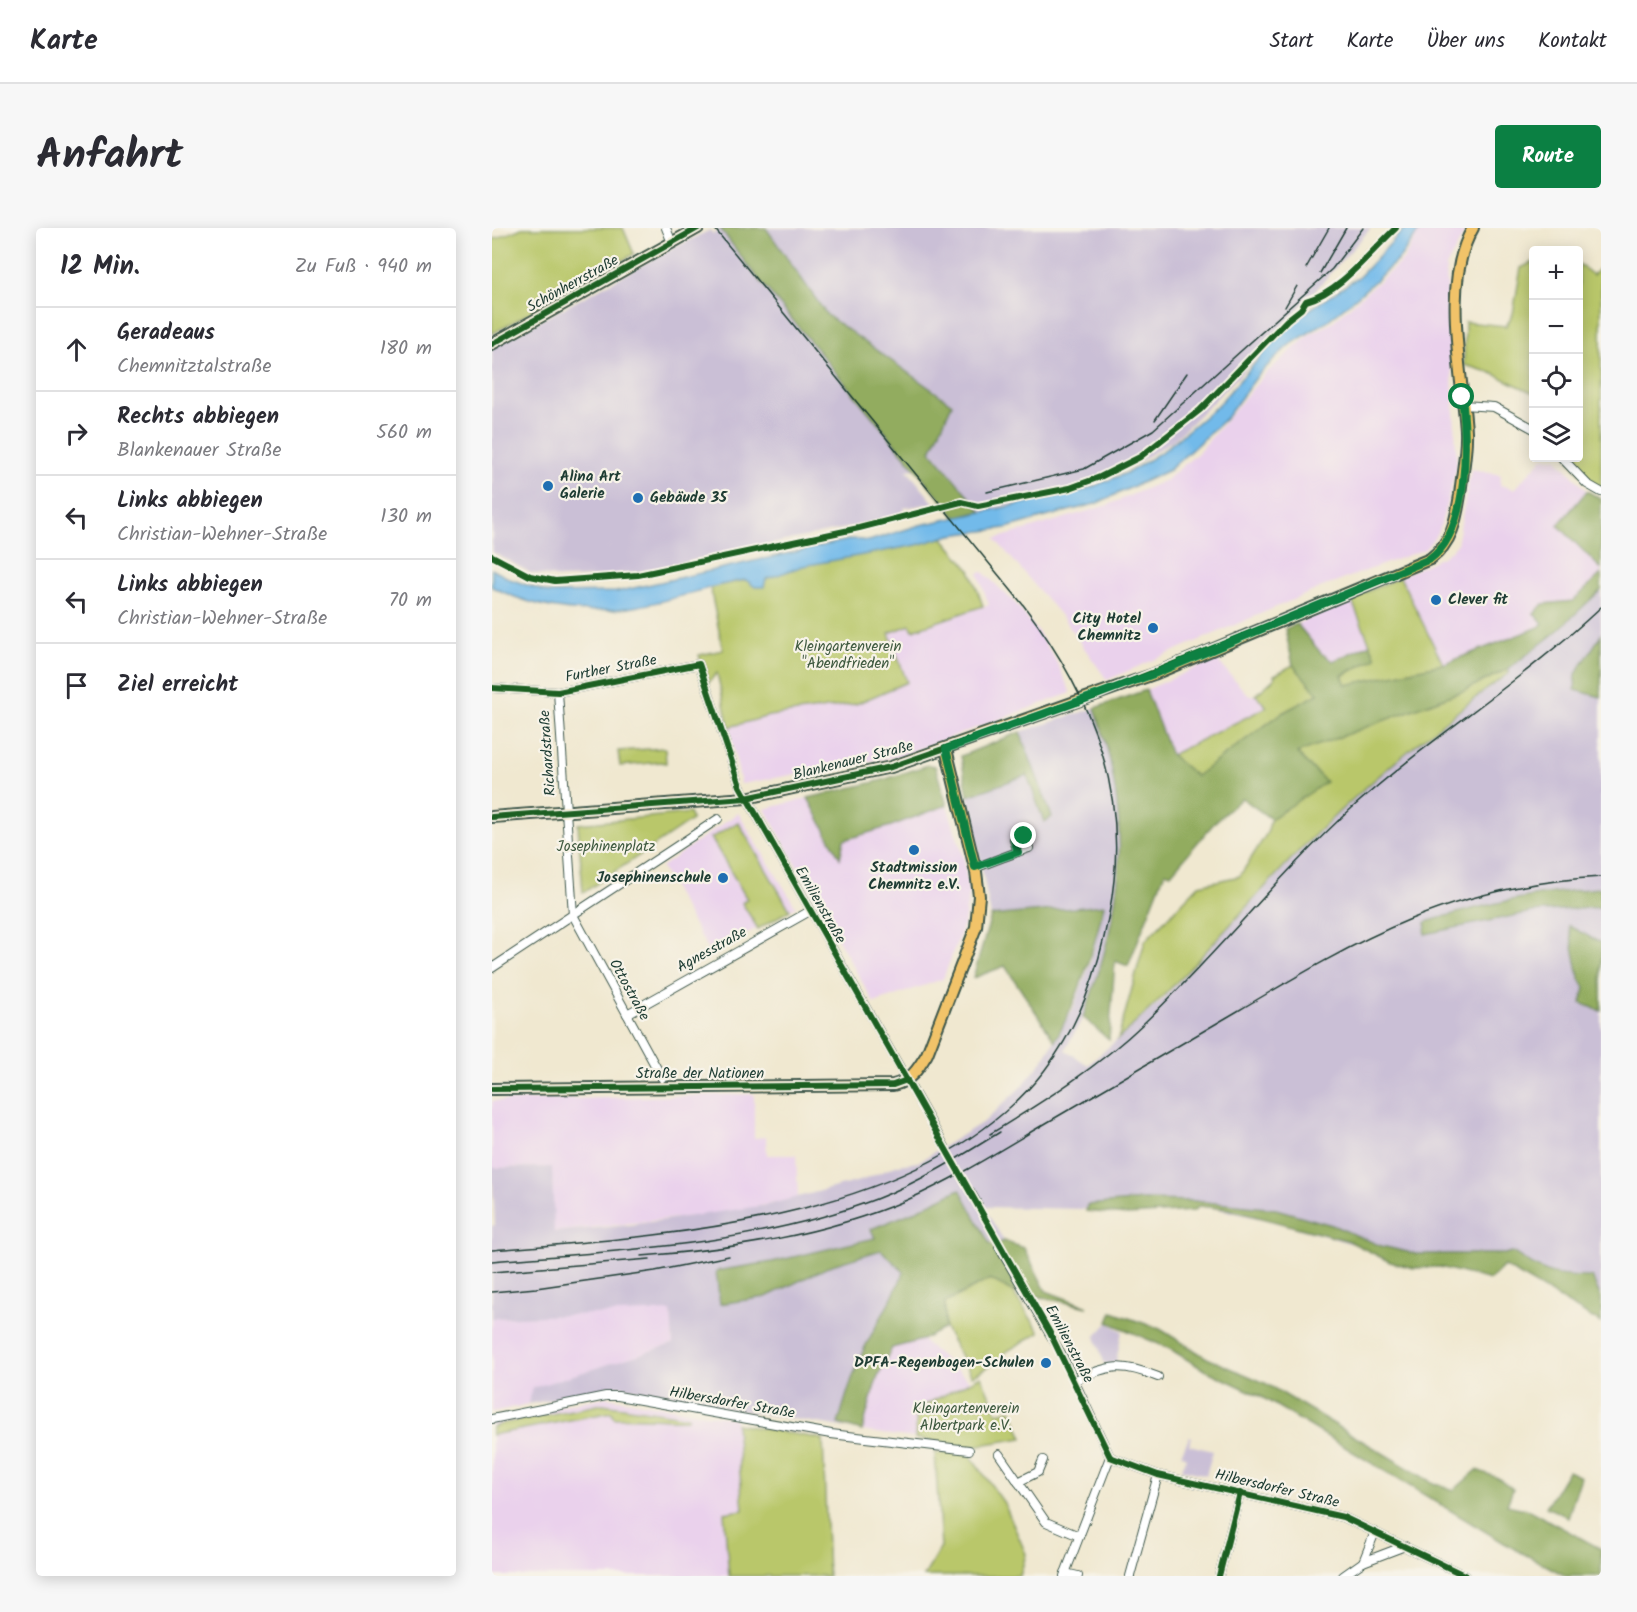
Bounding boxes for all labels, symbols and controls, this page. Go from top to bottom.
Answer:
text: Karte [30,19,98,64]
text: Start [1269,25,1314,58]
text: Karte [1347,25,1393,58]
text: Über uns [1426,25,1505,58]
text: Kontakt [1538,25,1607,58]
text: Anfahrt [36,123,183,190]
button: Route [1495,125,1601,188]
text: 12 Min. [60,246,140,288]
map controls [1529,246,1583,462]
button: + [1529,246,1583,300]
street label: Schönherrstraße [523,249,624,319]
text: Zu Fuß · 940 m [295,251,432,283]
button: − [1529,300,1583,354]
text: Geradeaus [117,316,215,351]
icon: ahead [60,333,93,366]
text: 180 m [380,333,432,365]
text: Chemnitztalstraße [117,351,272,383]
button: locate [1529,354,1583,408]
route start [1448,383,1474,409]
text: Rechts abbiegen [117,400,279,435]
button: layers [1529,408,1583,462]
icon: right [60,417,93,450]
text: 560 m [376,417,432,449]
text: Blankenauer Straße [117,435,281,467]
place label: Alina Art Galerie [560,465,621,506]
marker: Alina Art Galerie [541,479,555,493]
text: Links abbiegen [117,484,263,519]
place label: Gebäude 35 [650,486,728,510]
marker: Gebäude 35 [631,491,645,505]
icon: left [60,501,93,534]
text: 130 m [380,501,432,533]
text: Christian-Wehner-Straße [117,519,327,551]
text: Links abbiegen [117,568,263,603]
icon: left [60,585,93,618]
text: 70 m [389,585,432,617]
place label: Clever fit [1448,588,1508,612]
marker: Clever fit [1429,593,1443,607]
text: Christian-Wehner-Straße [117,603,327,635]
place label: City Hotel Chemnitz [1073,607,1141,648]
marker: City Hotel Chemnitz [1146,621,1160,635]
park label: Kleingartenverein "Abendfrieden" [795,635,901,676]
street label: Further Straße [563,648,659,690]
text: Ziel erreicht [117,668,238,703]
icon: arrive [60,669,93,702]
street label: Richardstraße [533,709,563,797]
street label: Blankenauer Straße [790,734,916,788]
route end [1010,822,1036,848]
park label: Josephinenplatz [557,835,656,859]
marker: Stadtmission Chemnitz e.V. [907,843,921,857]
place label: Stadtmission Chemnitz e.V. [868,856,960,897]
street label: Emilienstraße [788,862,852,948]
place label: Josephinenschule [597,866,712,890]
marker: Josephinenschule [716,871,730,885]
street label: Agnesstraße [672,921,752,979]
street label: Ottostraße [602,955,656,1025]
street label: Straße der Nationen [636,1062,764,1086]
street label: Emilienstraße [1038,1300,1100,1388]
place label: DPFA-Regenbogen-Schulen [854,1351,1034,1375]
marker: DPFA-Regenbogen-Schulen [1039,1356,1053,1370]
street label: Hilbersdorfer Straße [667,1380,797,1426]
park label: Kleingartenverein Albertpark e.V. [913,1397,1019,1438]
street label: Hilbersdorfer Straße [1212,1463,1342,1515]

